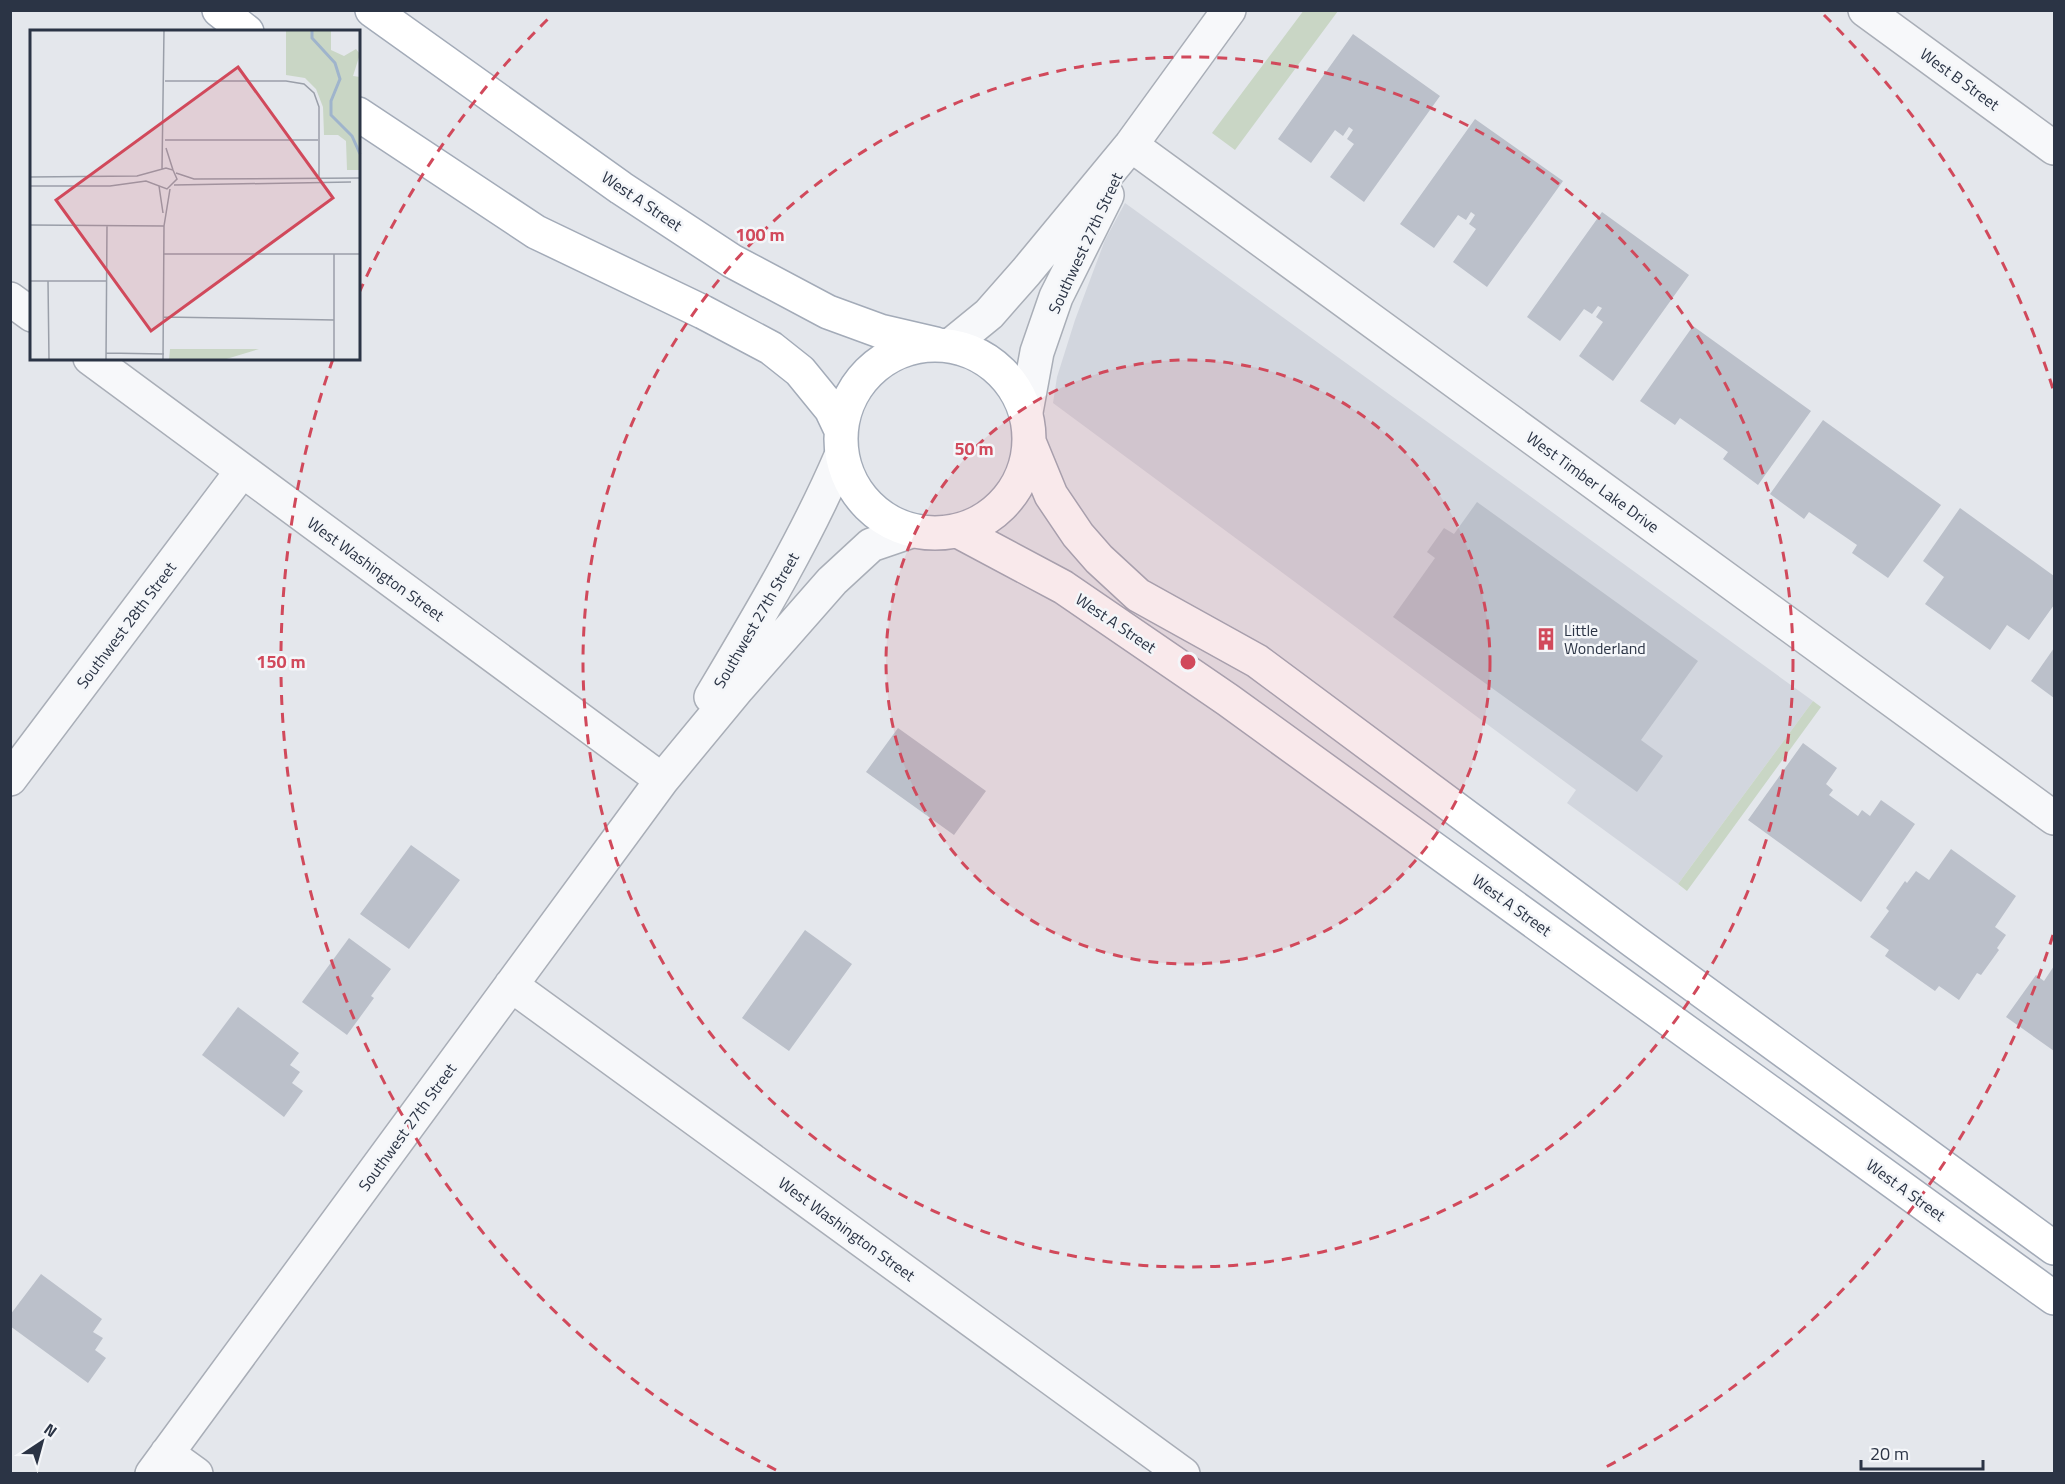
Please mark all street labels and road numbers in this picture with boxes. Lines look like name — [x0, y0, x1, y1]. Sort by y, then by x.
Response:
street label: West B Street — [1915, 42, 2005, 116]
street label: West A Street — [597, 165, 687, 237]
street label: Southwest 27th Street — [1042, 168, 1128, 318]
street label: West Timber Lake Drive — [1522, 426, 1664, 538]
street label: West Washington Street — [303, 511, 450, 627]
street label: Southwest 27th Street — [707, 547, 805, 692]
street label: Southwest 28th Street — [70, 556, 182, 693]
street label: West A Street — [1071, 587, 1161, 659]
street label: West A Street — [1467, 868, 1557, 942]
street label: Southwest 27th Street — [352, 1058, 462, 1196]
street label: West A Street — [1861, 1153, 1951, 1227]
street label: West Washington Street — [774, 1171, 921, 1287]

